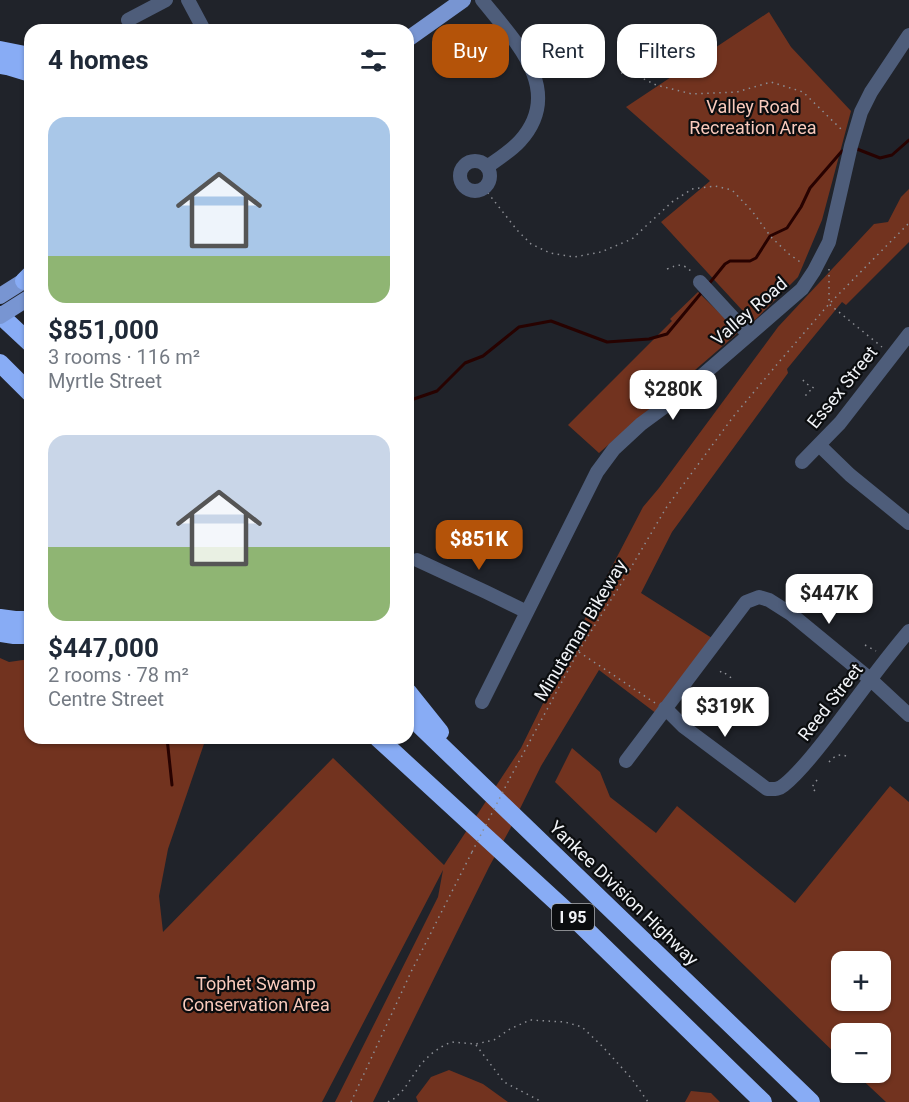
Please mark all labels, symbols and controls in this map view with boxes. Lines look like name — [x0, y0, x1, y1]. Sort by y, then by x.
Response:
chip: Buy — [432, 24, 509, 78]
chip: Rent — [521, 24, 605, 78]
chip: Filters — [617, 24, 717, 78]
icon: filters — [357, 44, 390, 77]
text: 4 homes — [48, 45, 149, 75]
park label: Valley Road Recreation Area — [689, 96, 817, 138]
icon: home — [165, 156, 273, 264]
street label: Valley Road — [707, 272, 791, 350]
text: $851,000 — [48, 315, 159, 345]
street label: Essex Street — [803, 342, 881, 432]
text: 3 rooms · 116 m² — [48, 345, 200, 369]
text: Myrtle Street — [48, 369, 162, 393]
pin: $280K — [631, 370, 715, 421]
text: $280K — [644, 377, 702, 401]
icon: home — [165, 474, 273, 582]
pin: $851K — [437, 520, 521, 571]
text: $851K — [450, 527, 508, 551]
street label: Minuteman Bikeway — [529, 555, 631, 704]
pin: $447K — [787, 574, 871, 625]
text: $447K — [800, 581, 858, 605]
text: $447,000 — [48, 633, 159, 663]
street label: Reed Street — [793, 659, 867, 745]
text: 2 rooms · 78 m² — [48, 663, 189, 687]
text: Centre Street — [48, 687, 164, 711]
pin: $319K — [683, 687, 767, 738]
text: $319K — [696, 694, 754, 718]
street label: Yankee Division Highway — [545, 816, 703, 970]
road number: I 95 — [552, 904, 594, 930]
map controls — [831, 951, 891, 1083]
button: + — [831, 951, 891, 1011]
park label: Tophet Swamp Conservation Area — [182, 973, 330, 1015]
button: − — [831, 1023, 891, 1083]

